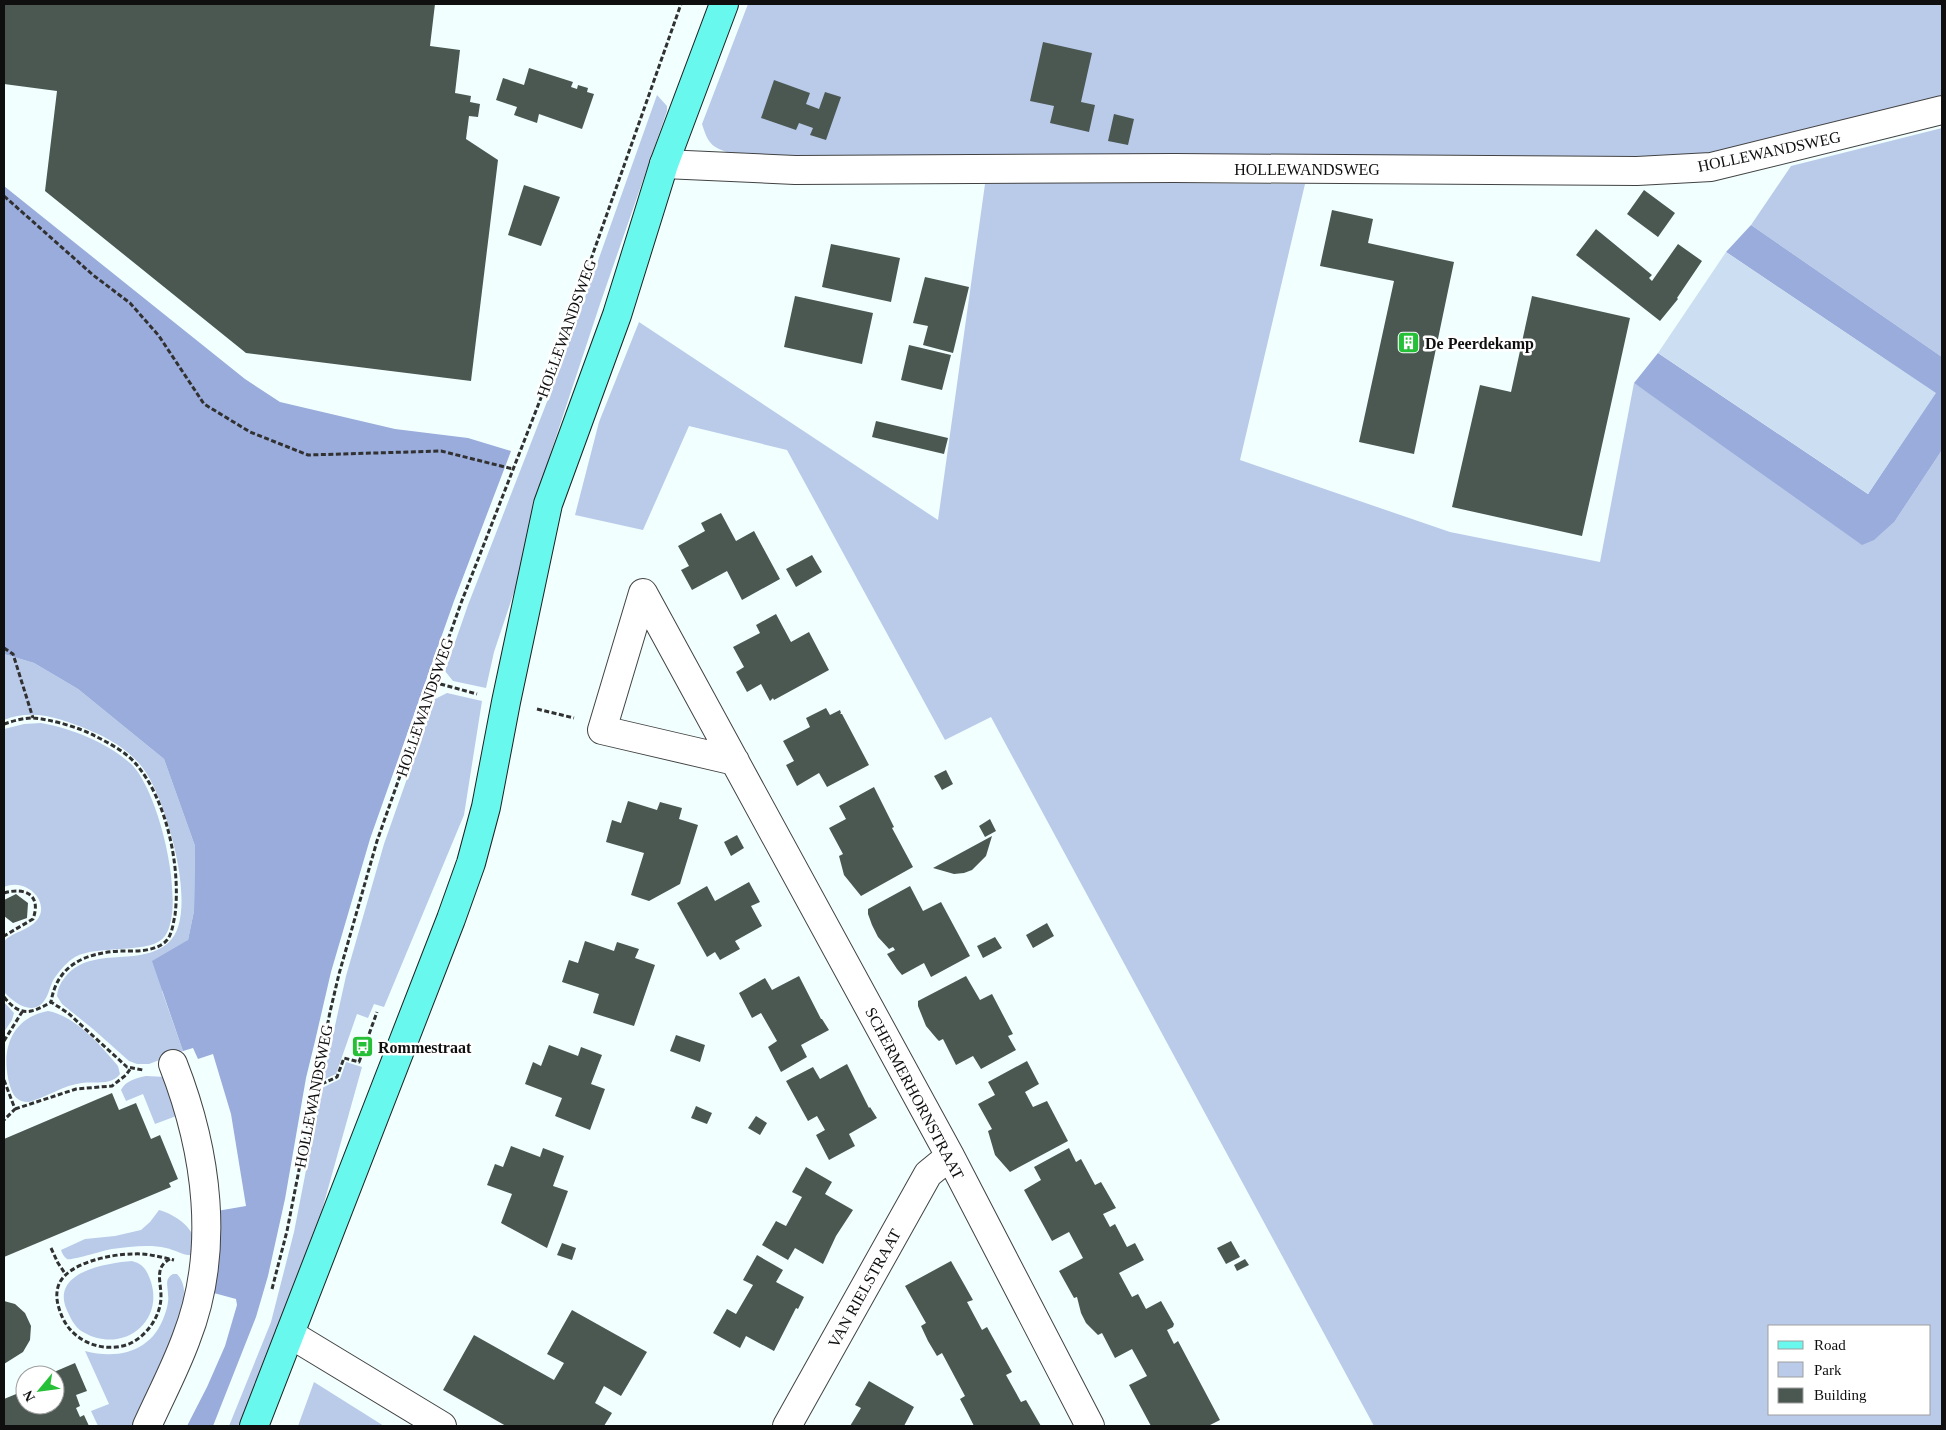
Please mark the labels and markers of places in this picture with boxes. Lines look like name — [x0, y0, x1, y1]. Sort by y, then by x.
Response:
building icon: De Peerdekamp — [1397, 331, 1421, 355]
place label: De Peerdekamp — [1425, 335, 1534, 353]
bus stop icon: Rommestraat — [350, 1035, 374, 1059]
place label: Rommestraat — [378, 1039, 472, 1056]

